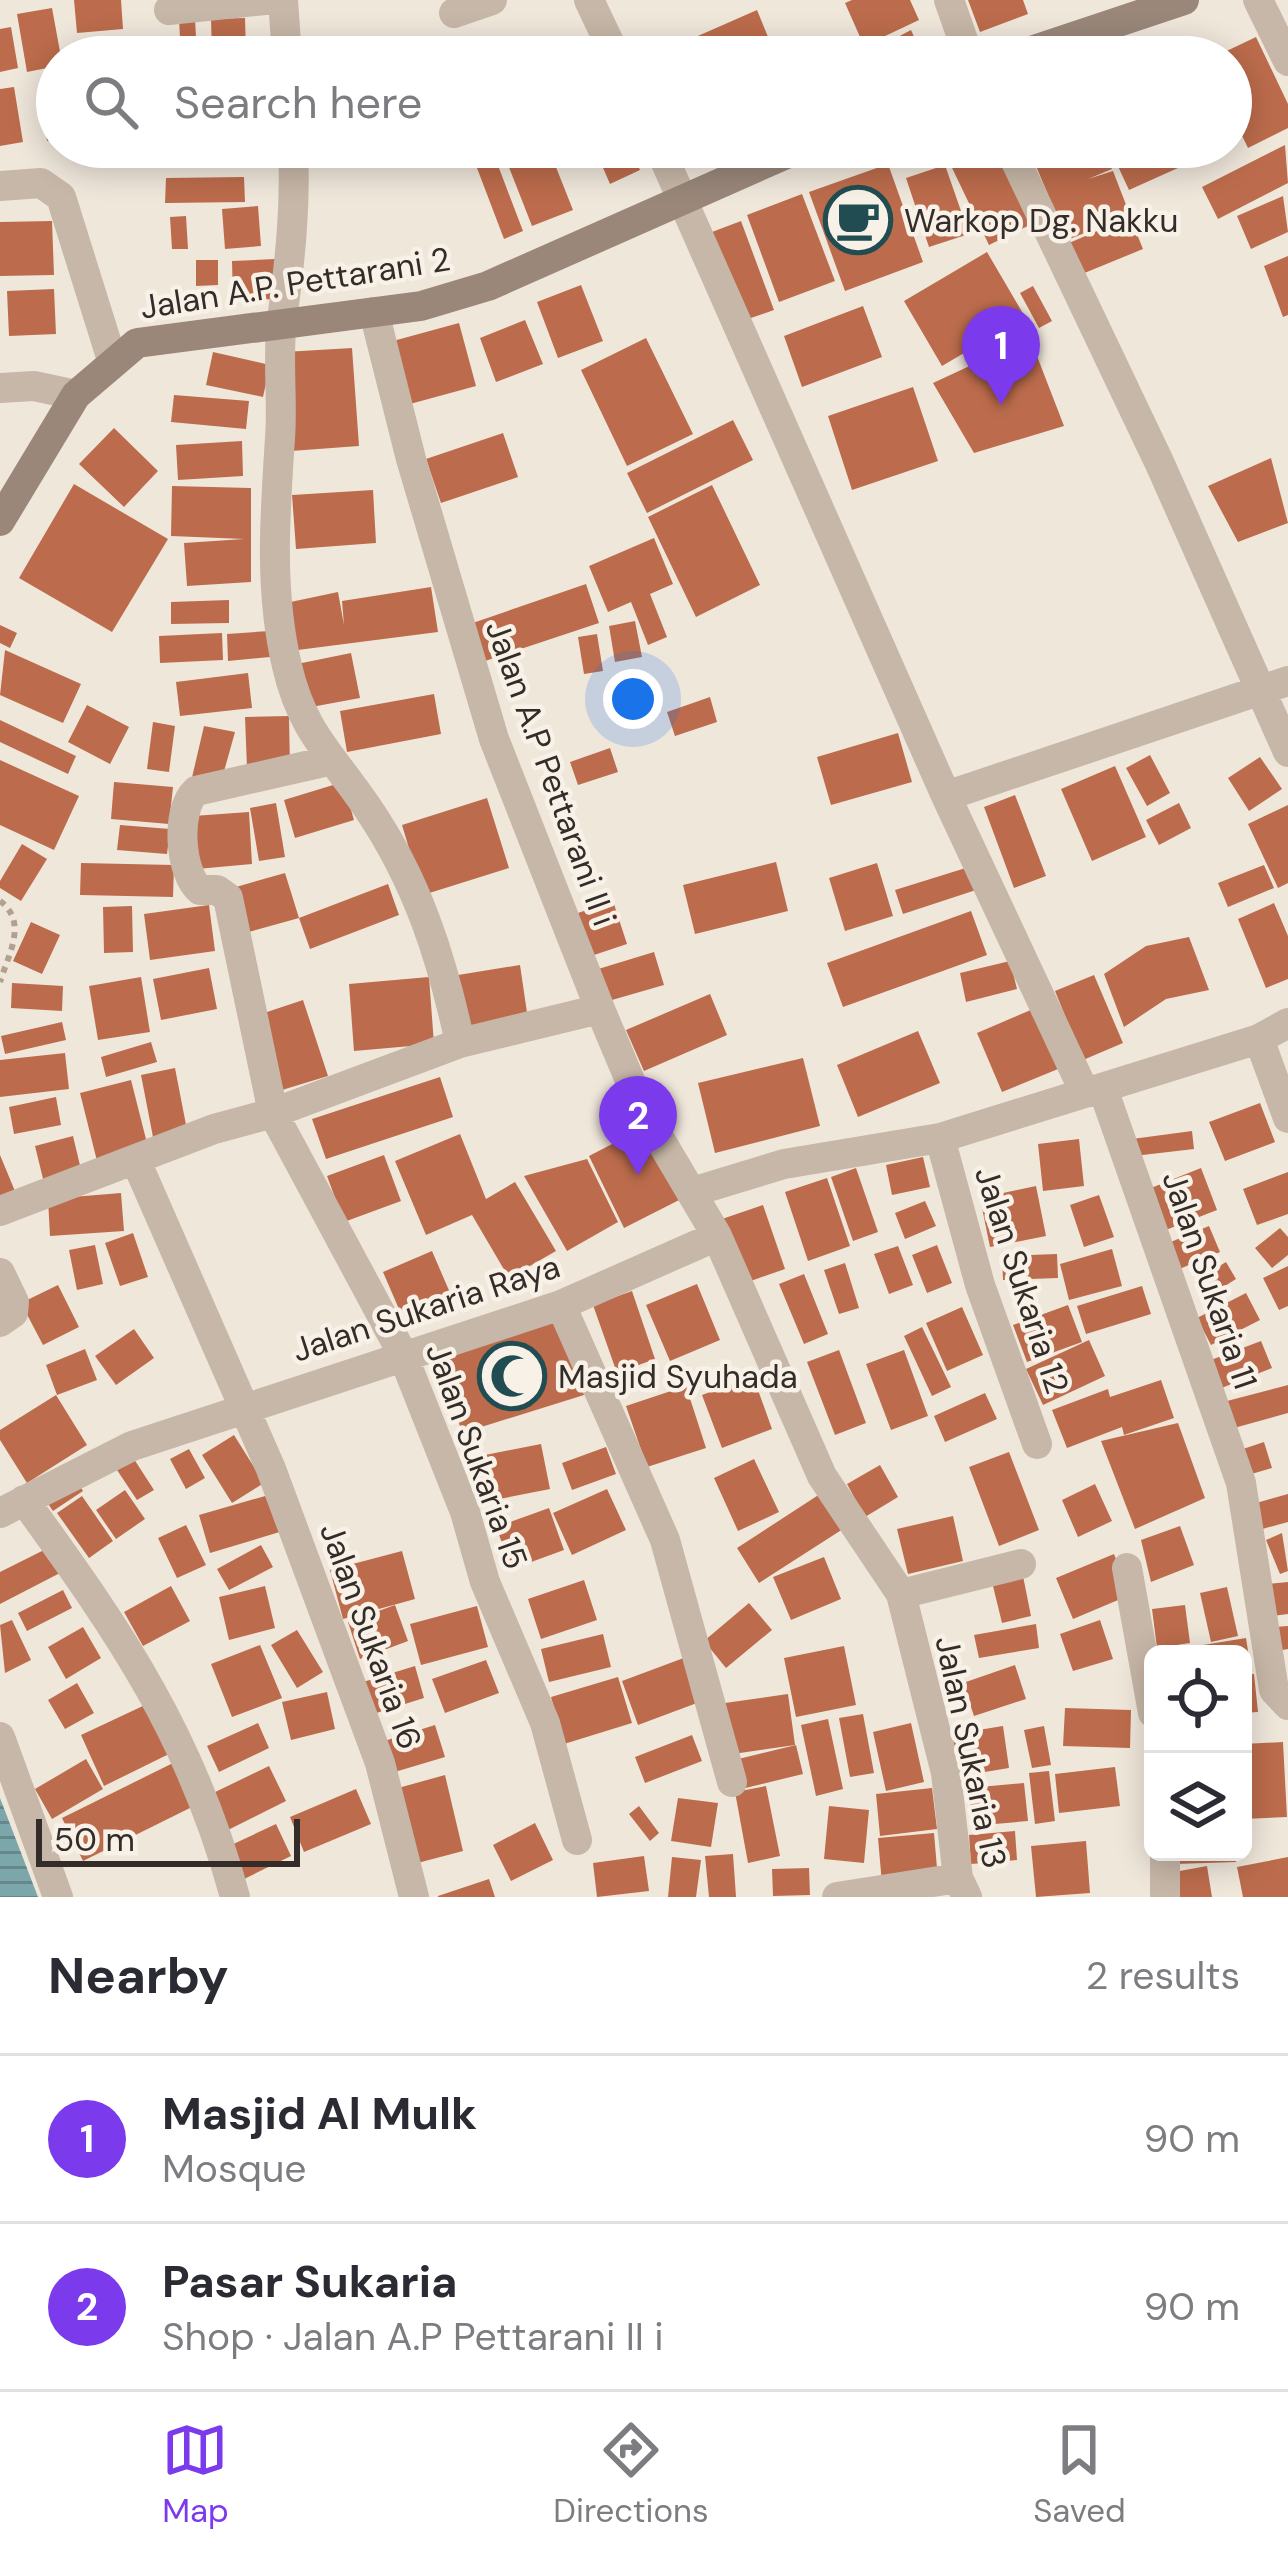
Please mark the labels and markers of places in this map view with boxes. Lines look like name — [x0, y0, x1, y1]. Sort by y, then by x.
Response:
cafe icon: Warkop Dg. Nakku — [823, 185, 893, 255]
place label: Warkop Dg. Nakku — [904, 199, 1178, 242]
pin: 1 — [962, 306, 1040, 405]
pin: 2 — [599, 1076, 677, 1175]
mosque icon: Masjid Syuhada — [477, 1341, 547, 1411]
place label: Masjid Syuhada — [558, 1355, 798, 1398]

